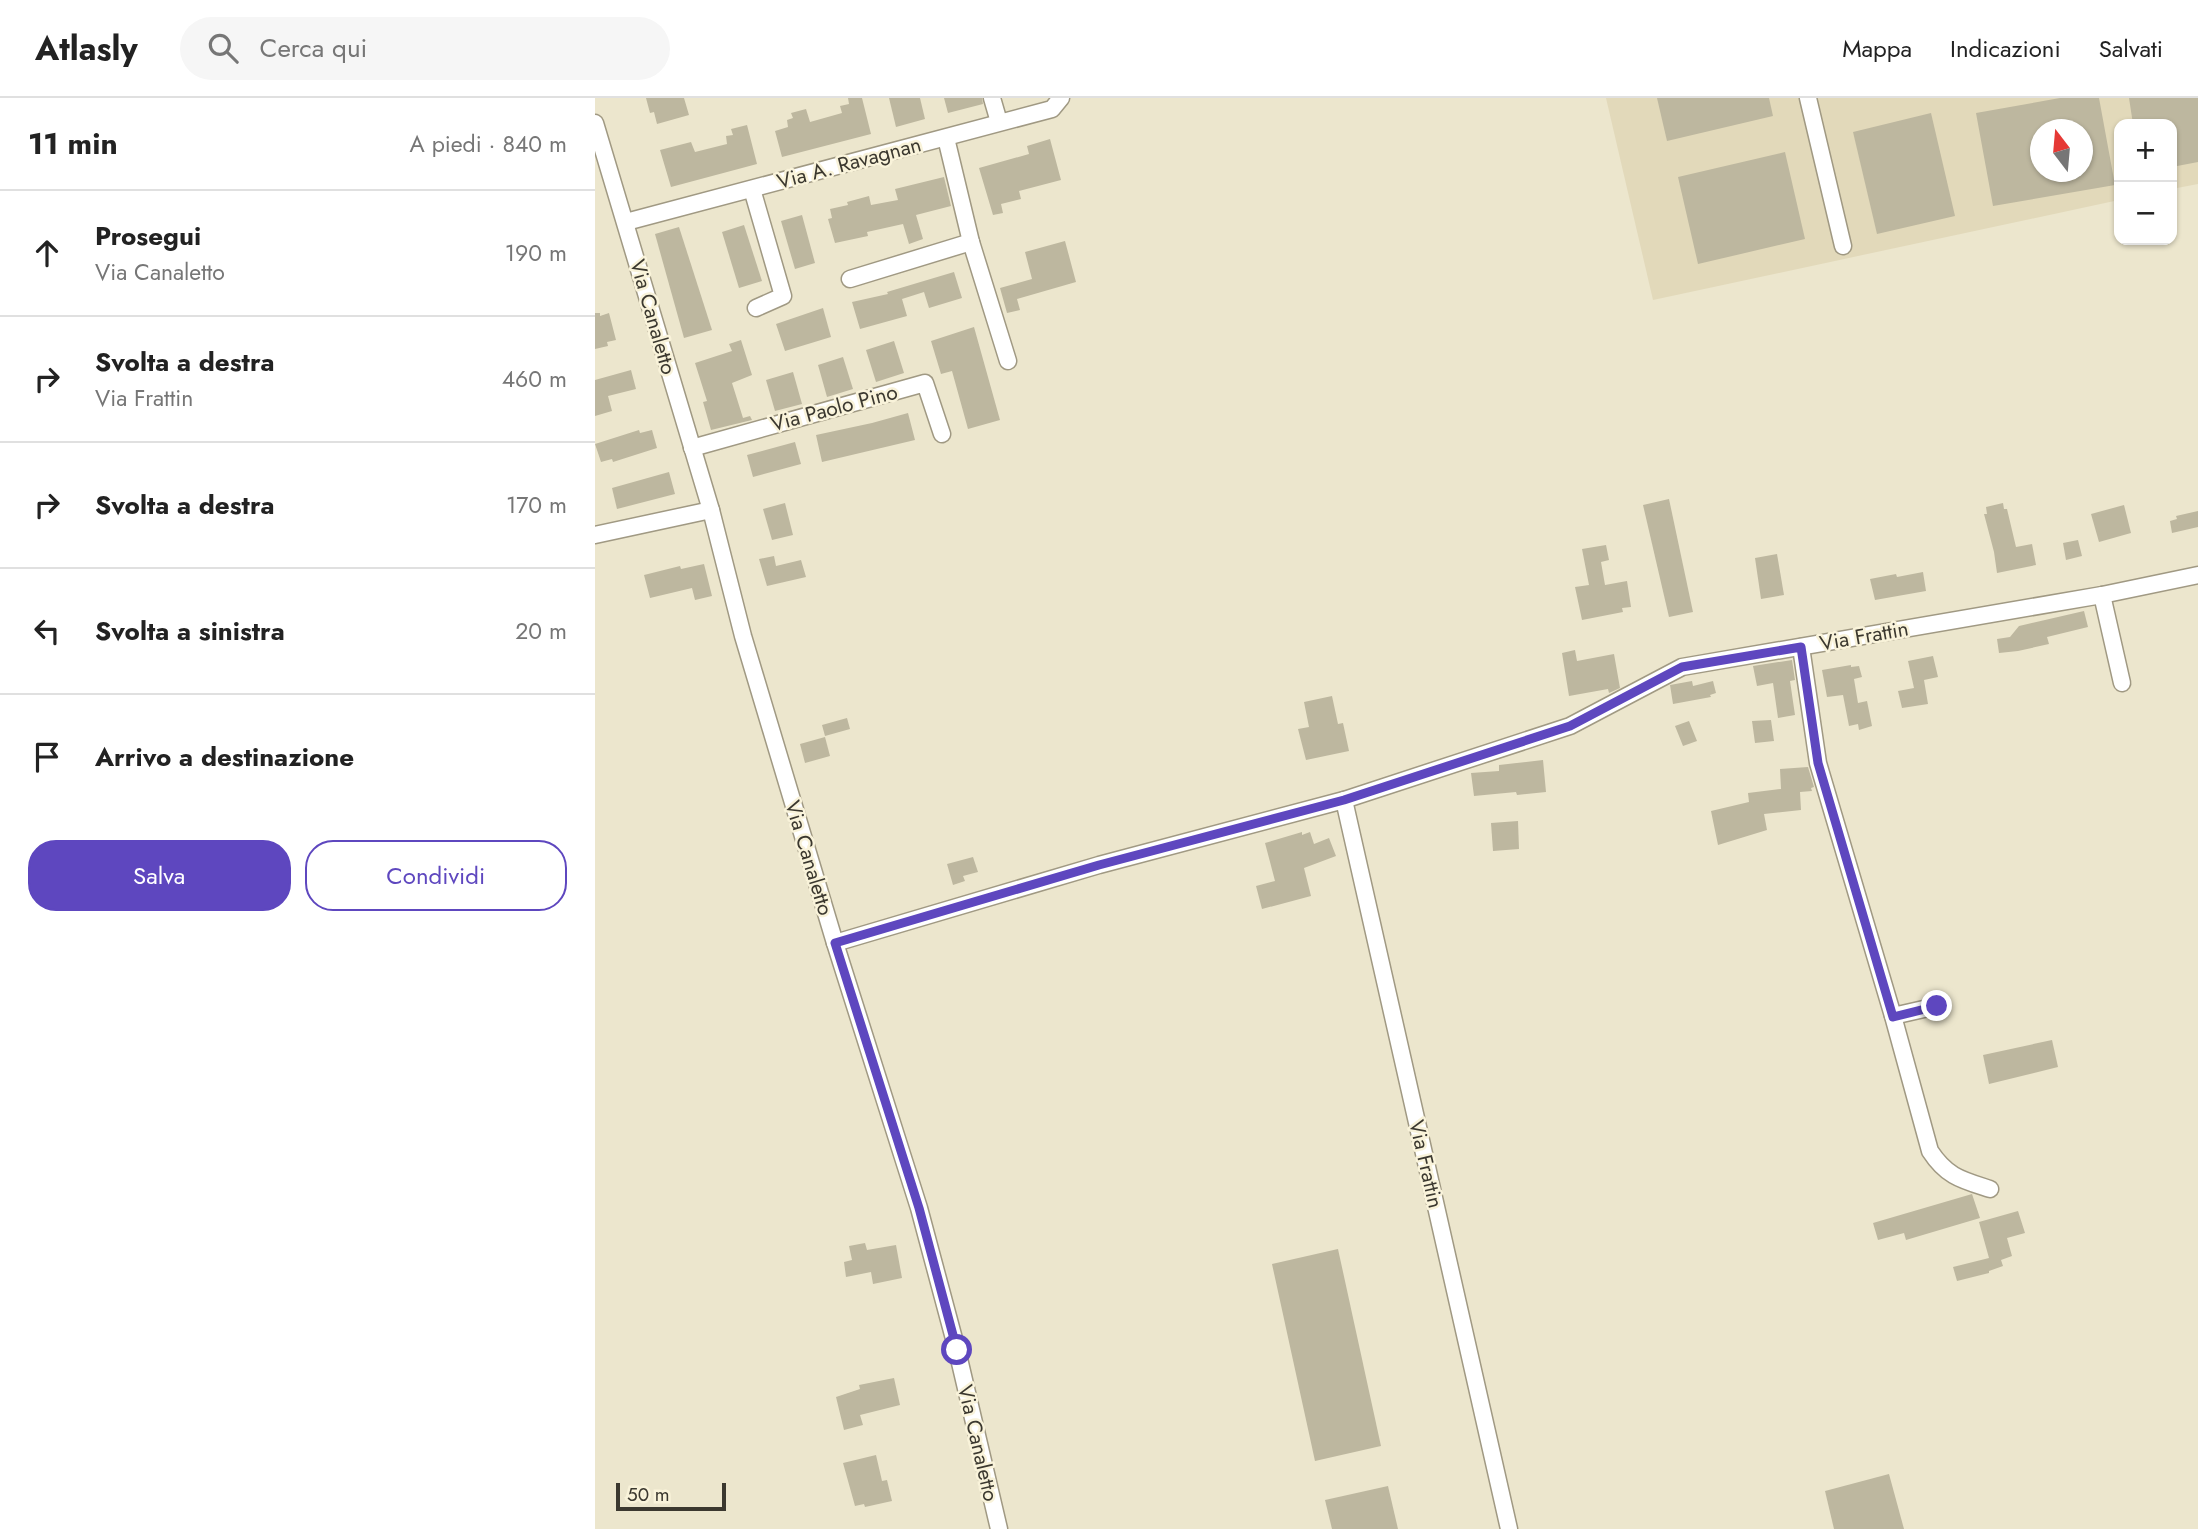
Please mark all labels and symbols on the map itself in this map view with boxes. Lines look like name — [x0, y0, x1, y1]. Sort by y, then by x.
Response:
north arrow — [2030, 119, 2093, 182]
street label: Via A. Ravagnan — [774, 129, 924, 197]
street label: Via Canaletto — [622, 256, 684, 378]
street label: Via Paolo Pino — [767, 377, 901, 439]
street label: Via Frattin — [1817, 613, 1911, 659]
street label: Via Canaletto — [777, 797, 841, 919]
route end — [1921, 990, 1952, 1021]
street label: Via Frattin — [1401, 1117, 1451, 1211]
route start — [941, 1334, 972, 1365]
street label: Via Canaletto — [950, 1382, 1006, 1504]
scale bar — [616, 1480, 726, 1512]

